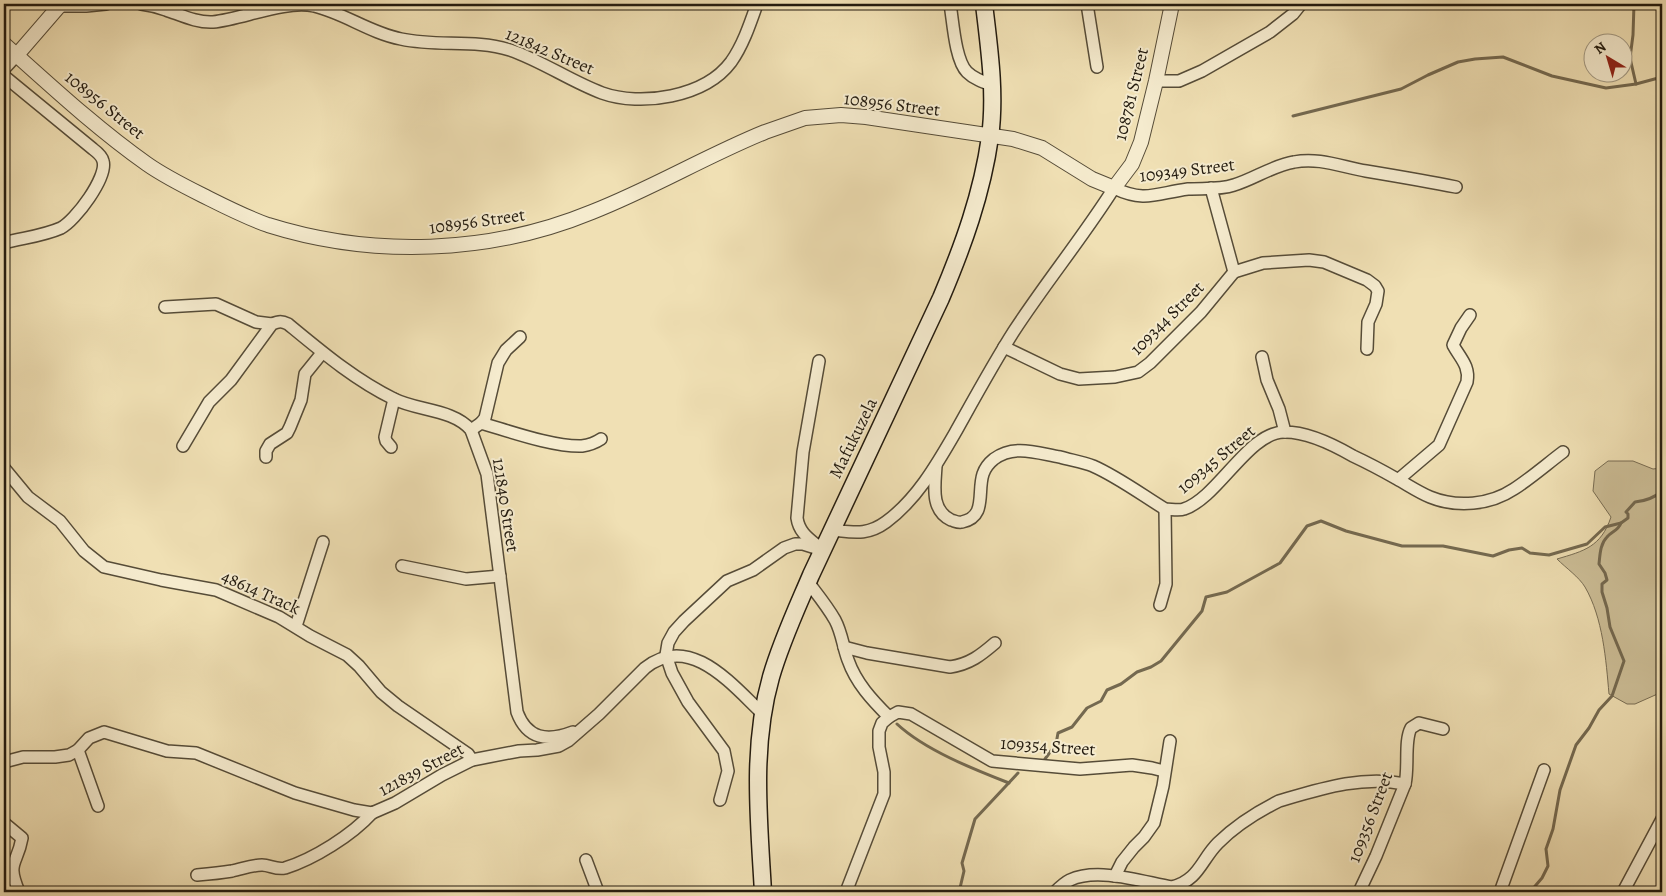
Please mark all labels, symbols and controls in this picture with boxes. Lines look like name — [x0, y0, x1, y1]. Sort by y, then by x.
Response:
street label: 121842 Street — [502, 22, 598, 80]
north arrow — [1584, 32, 1634, 82]
text: N — [1590, 38, 1610, 59]
street label: 108781 Street — [1108, 45, 1154, 143]
street label: 108956 Street — [60, 65, 150, 145]
street label: 108956 Street — [843, 86, 941, 122]
street label: 109349 Street — [1138, 152, 1236, 188]
street label: 108956 Street — [428, 202, 527, 240]
street label: 109344 Street — [1125, 276, 1209, 360]
street label: Mafukuzela — [823, 393, 883, 482]
street label: 109345 Street — [1172, 419, 1260, 499]
street label: 121840 Street — [487, 456, 525, 554]
street label: 48614 Track — [218, 564, 304, 620]
street label: 109354 Street — [1000, 731, 1096, 761]
street label: 121839 Street — [374, 737, 468, 801]
street label: 109356 Street — [1342, 768, 1398, 866]

